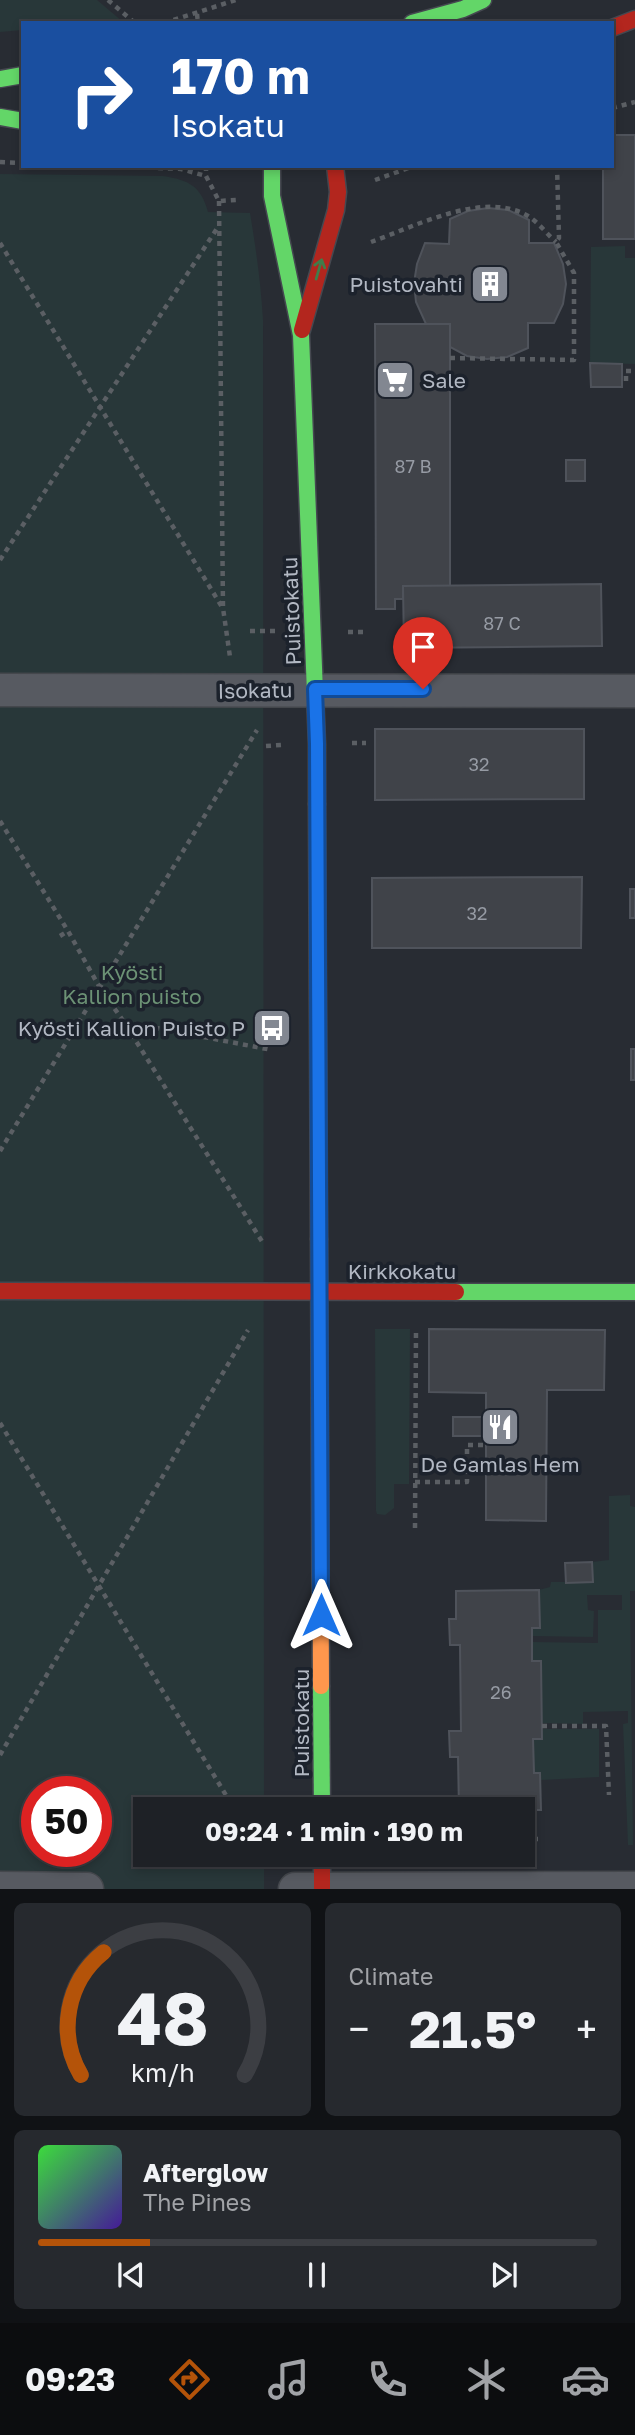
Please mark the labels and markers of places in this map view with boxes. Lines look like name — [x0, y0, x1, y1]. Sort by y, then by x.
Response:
building icon: Puistovahti — [469, 263, 511, 305]
place label: Puistovahti — [349, 271, 463, 297]
supermarket icon: Sale — [374, 359, 416, 401]
place label: Sale — [422, 367, 466, 393]
pin — [393, 617, 453, 689]
bus stop icon: Kyösti Kallion Puisto P — [251, 1007, 293, 1049]
place label: Kyösti Kallion Puisto P — [18, 1015, 245, 1041]
restaurant icon: De Gamlas Hem — [479, 1406, 521, 1448]
place label: De Gamlas Hem — [420, 1451, 580, 1477]

